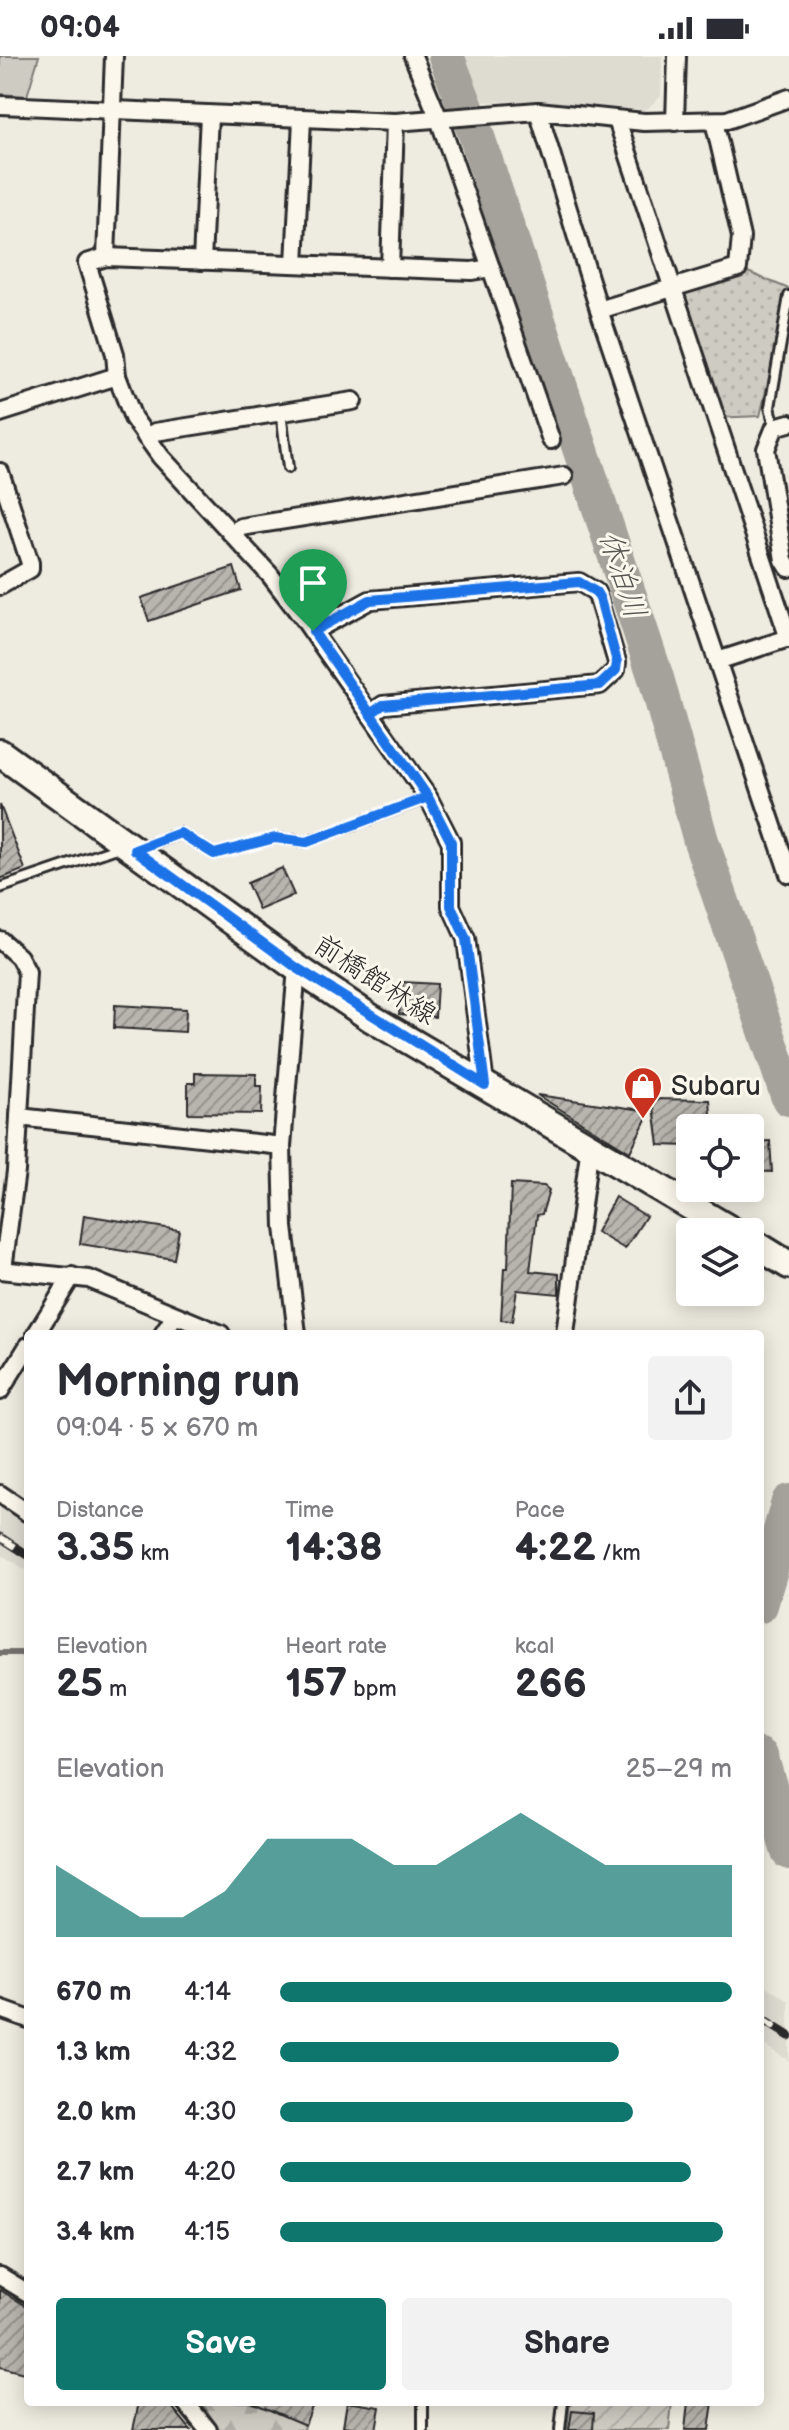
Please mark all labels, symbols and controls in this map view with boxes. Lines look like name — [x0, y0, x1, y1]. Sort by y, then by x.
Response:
text: 09:04 — [40, 10, 120, 46]
water label: 休泊川 — [591, 527, 653, 623]
pin — [279, 549, 347, 631]
icon: arrive — [291, 561, 335, 605]
street label: 前橋館林線 — [307, 928, 443, 1032]
shop icon: Subaru — [622, 1065, 664, 1120]
place label: Subaru — [671, 1070, 761, 1103]
map controls — [676, 1114, 764, 1306]
button: locate — [676, 1114, 764, 1202]
button: layers — [676, 1218, 764, 1306]
text: Morning run — [56, 1356, 300, 1409]
button: share — [648, 1356, 732, 1440]
text: 09:04 · 5 × 670 m — [56, 1413, 258, 1444]
text: Distance — [56, 1497, 144, 1524]
text: Time — [285, 1497, 334, 1524]
text: Pace — [515, 1497, 565, 1524]
text: 3.35 — [56, 1524, 135, 1572]
text: 14:38 — [285, 1524, 383, 1572]
text: 4:22 — [515, 1524, 596, 1572]
text: km — [135, 1540, 170, 1567]
text: /km — [596, 1540, 641, 1567]
text: Elevation — [56, 1633, 148, 1660]
text: Heart rate — [285, 1633, 387, 1660]
text: kcal — [515, 1633, 554, 1660]
text: 25 — [56, 1660, 103, 1708]
text: 157 — [285, 1660, 347, 1708]
text: 266 — [515, 1660, 587, 1708]
text: m — [103, 1676, 127, 1703]
text: bpm — [347, 1676, 397, 1703]
text: Elevation — [56, 1754, 164, 1785]
text: 25–29 m — [626, 1754, 732, 1785]
text: 670 m — [56, 1977, 132, 2008]
text: 4:14 — [184, 1977, 231, 2008]
text: 1.3 km — [56, 2037, 131, 2068]
text: 4:32 — [184, 2037, 236, 2068]
text: 2.0 km — [56, 2097, 136, 2128]
text: 4:30 — [184, 2097, 236, 2128]
text: 2.7 km — [56, 2157, 134, 2188]
text: 4:20 — [184, 2157, 236, 2188]
text: 3.4 km — [56, 2217, 135, 2248]
text: 4:15 — [184, 2217, 230, 2248]
button: Save — [56, 2298, 386, 2390]
button: Share — [402, 2298, 732, 2390]

